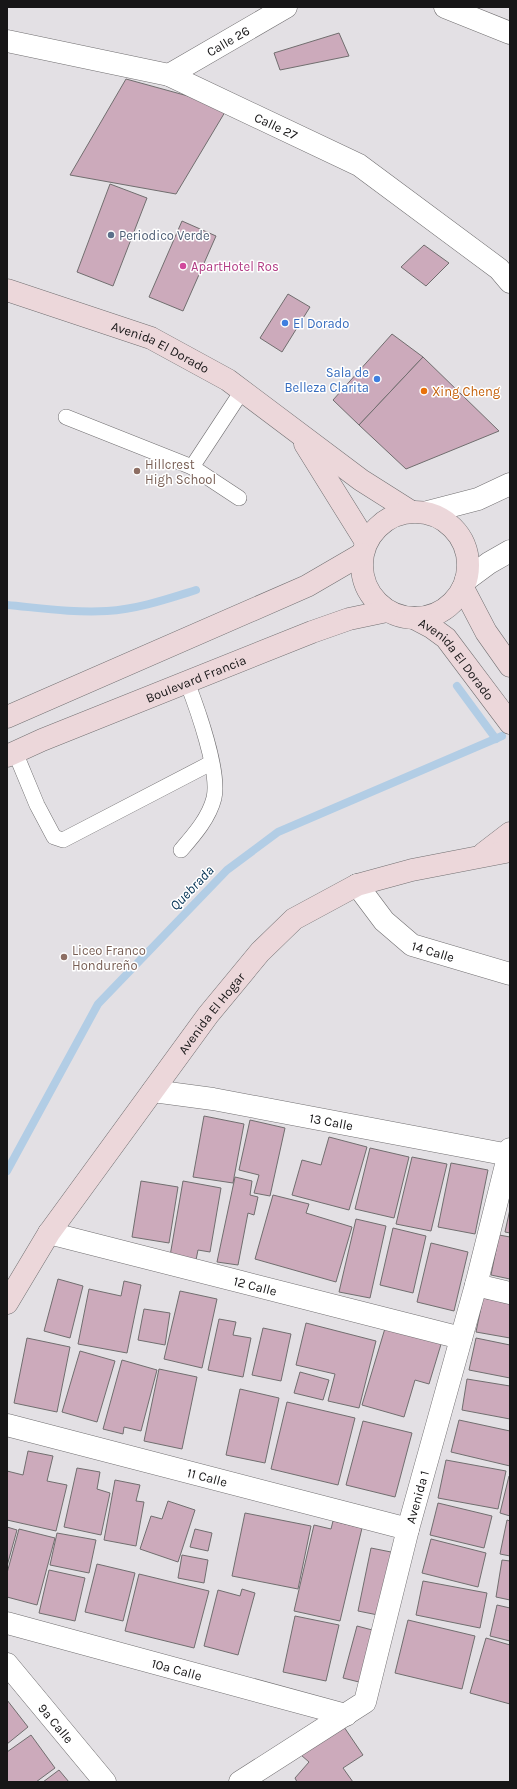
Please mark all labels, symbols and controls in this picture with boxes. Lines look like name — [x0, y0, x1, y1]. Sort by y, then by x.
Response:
street label: Calle 26 — [204, 22, 252, 59]
street label: Calle 27 — [252, 109, 300, 142]
place label: Periodico Verde — [119, 228, 210, 243]
marker: Periodico Verde — [106, 230, 116, 240]
place label: ApartHotel Ros — [191, 259, 279, 274]
marker: ApartHotel Ros — [178, 261, 188, 271]
place label: El Dorado — [293, 316, 349, 331]
street label: Avenida El Dorado — [110, 318, 212, 376]
marker: El Dorado — [280, 318, 290, 328]
place label: Sala de Belleza Clarita — [284, 365, 369, 395]
marker: Sala de Belleza Clarita — [372, 374, 382, 384]
place label: Xing Cheng — [432, 384, 501, 399]
marker: Xing Cheng — [419, 386, 429, 396]
place label: Hillcrest High School — [145, 457, 216, 487]
marker: Hillcrest High School — [132, 466, 142, 476]
street label: Avenida El Dorado — [416, 615, 497, 703]
street label: Boulevard Francia — [143, 652, 248, 705]
water label: Quebrada — [166, 862, 218, 914]
street label: 14 Calle — [410, 938, 457, 965]
place label: Liceo Franco Hondureño — [72, 943, 146, 973]
marker: Liceo Franco Hondureño — [59, 952, 69, 962]
street label: Avenida El Hogar — [175, 969, 248, 1057]
street label: 13 Calle — [308, 1110, 355, 1133]
street label: 12 Calle — [232, 1273, 279, 1298]
street label: 11 Calle — [186, 1465, 229, 1489]
street label: Avenida 1 — [402, 1469, 431, 1525]
street label: 10a Calle — [150, 1655, 204, 1683]
street label: 9a Calle — [35, 1700, 77, 1746]

